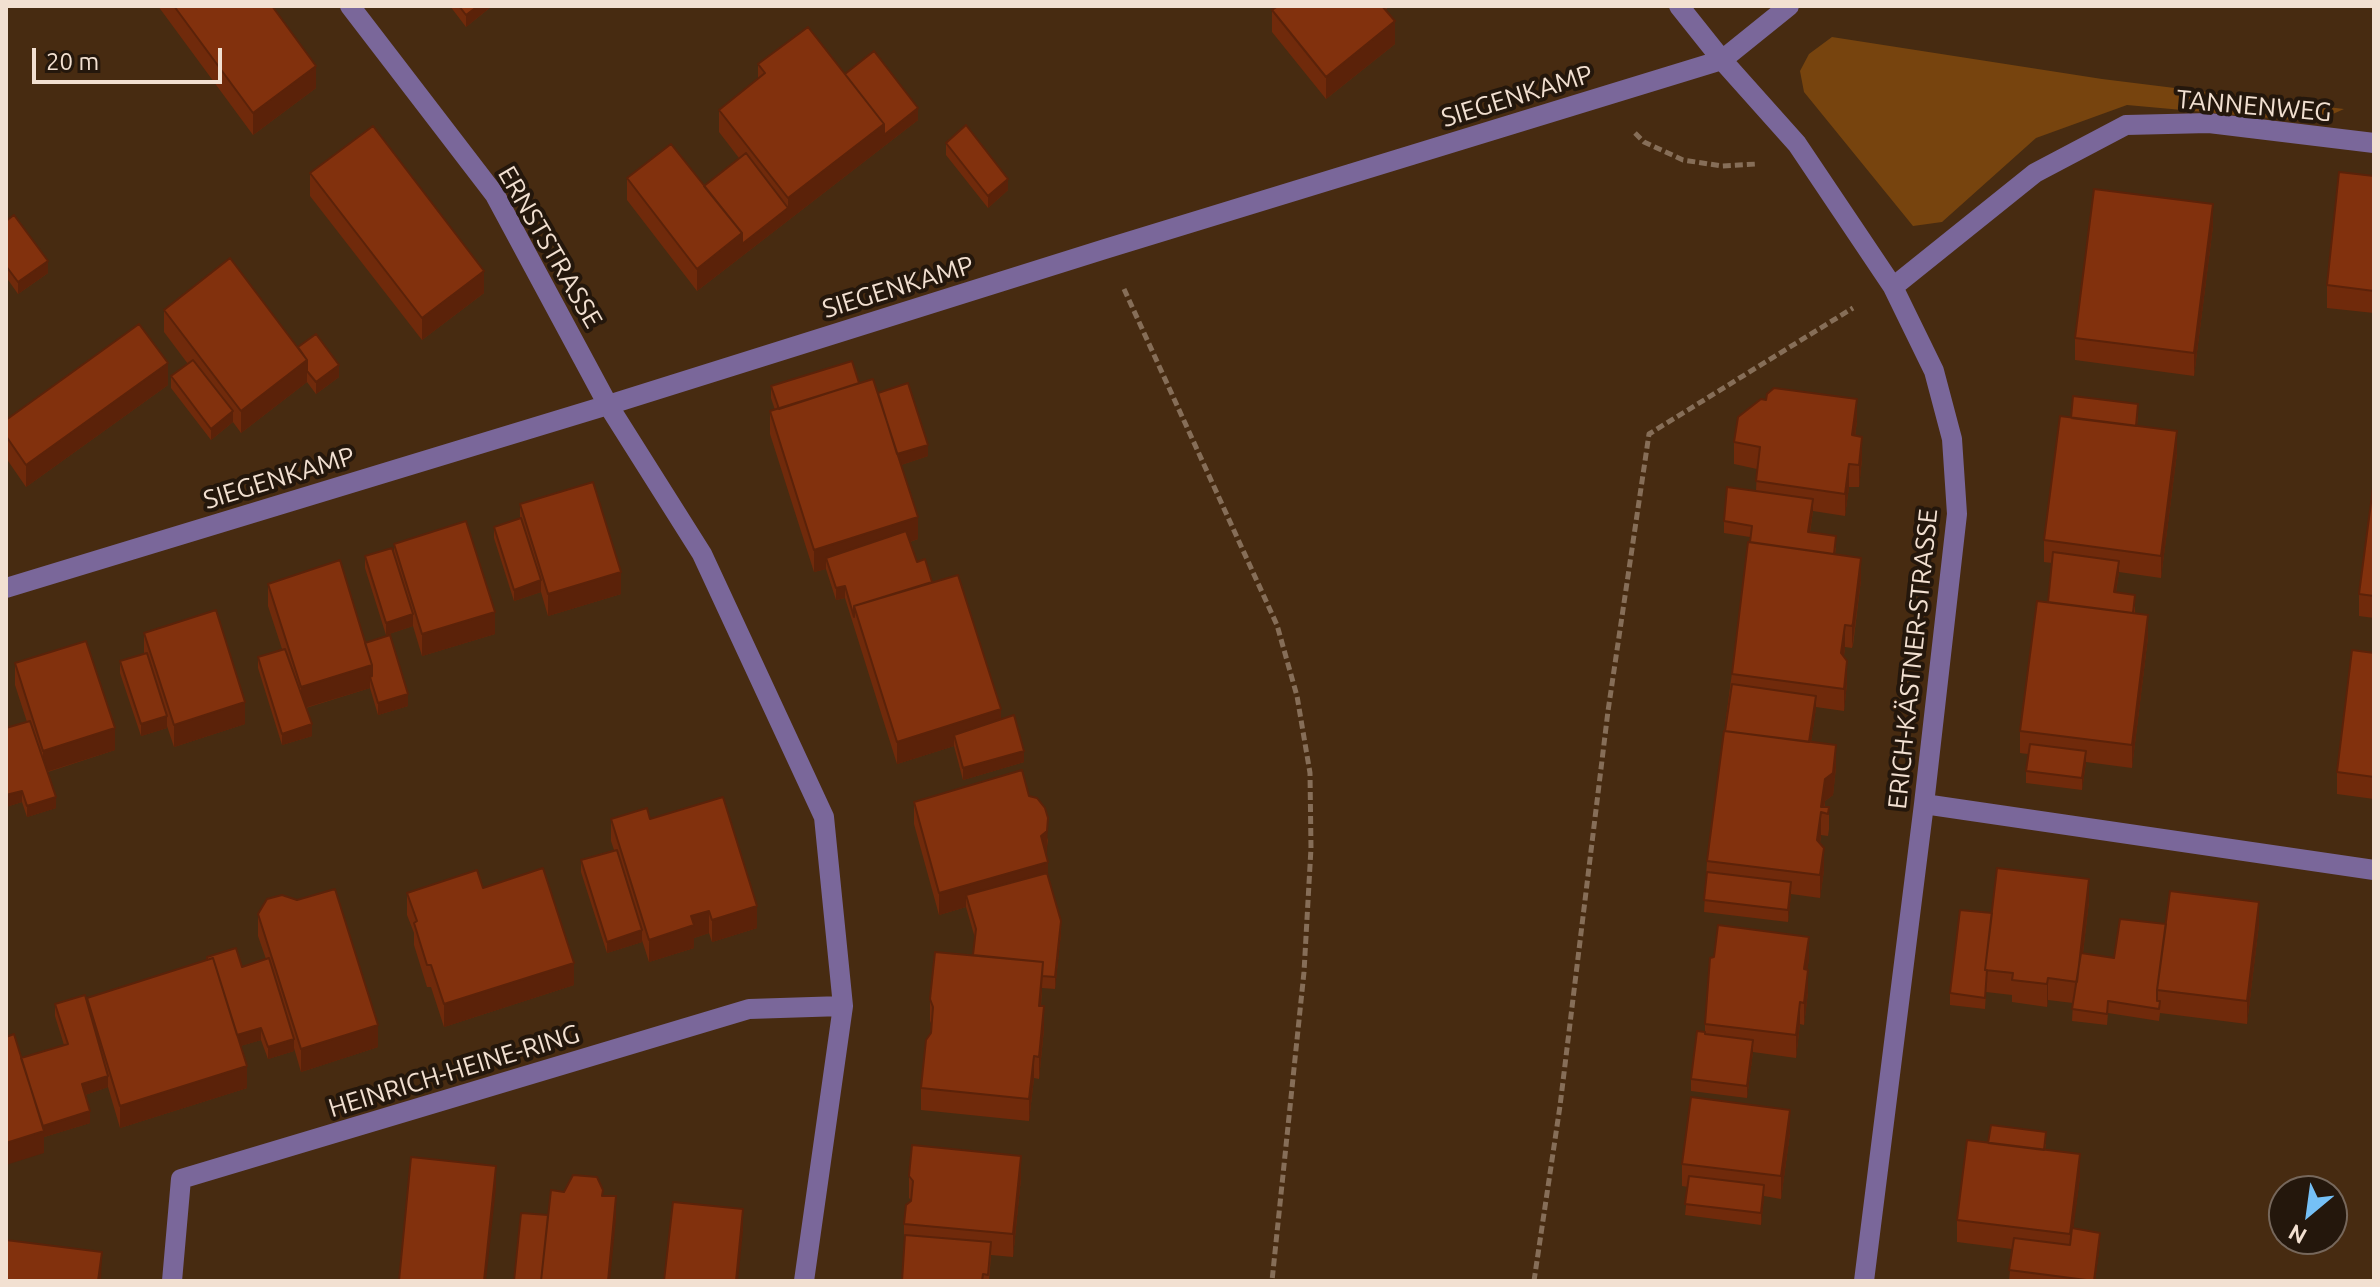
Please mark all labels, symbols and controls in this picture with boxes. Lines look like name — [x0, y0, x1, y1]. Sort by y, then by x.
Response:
scale bar — [36, 32, 226, 82]
text: 20 m — [46, 48, 99, 75]
street label: SIEGENKAMP — [1438, 58, 1596, 134]
street label: TANNENWEG — [2175, 84, 2333, 128]
street label: ERNSTSTRASSE — [491, 161, 609, 333]
street label: SIEGENKAMP — [819, 249, 977, 325]
street label: SIEGENKAMP — [200, 440, 358, 516]
street label: ERICH-KÄSTNER-STRASSE — [1882, 507, 1944, 811]
street label: HEINRICH-HEINE-RING — [325, 1018, 583, 1124]
north arrow — [2268, 1175, 2348, 1255]
text: N — [2284, 1220, 2310, 1250]

